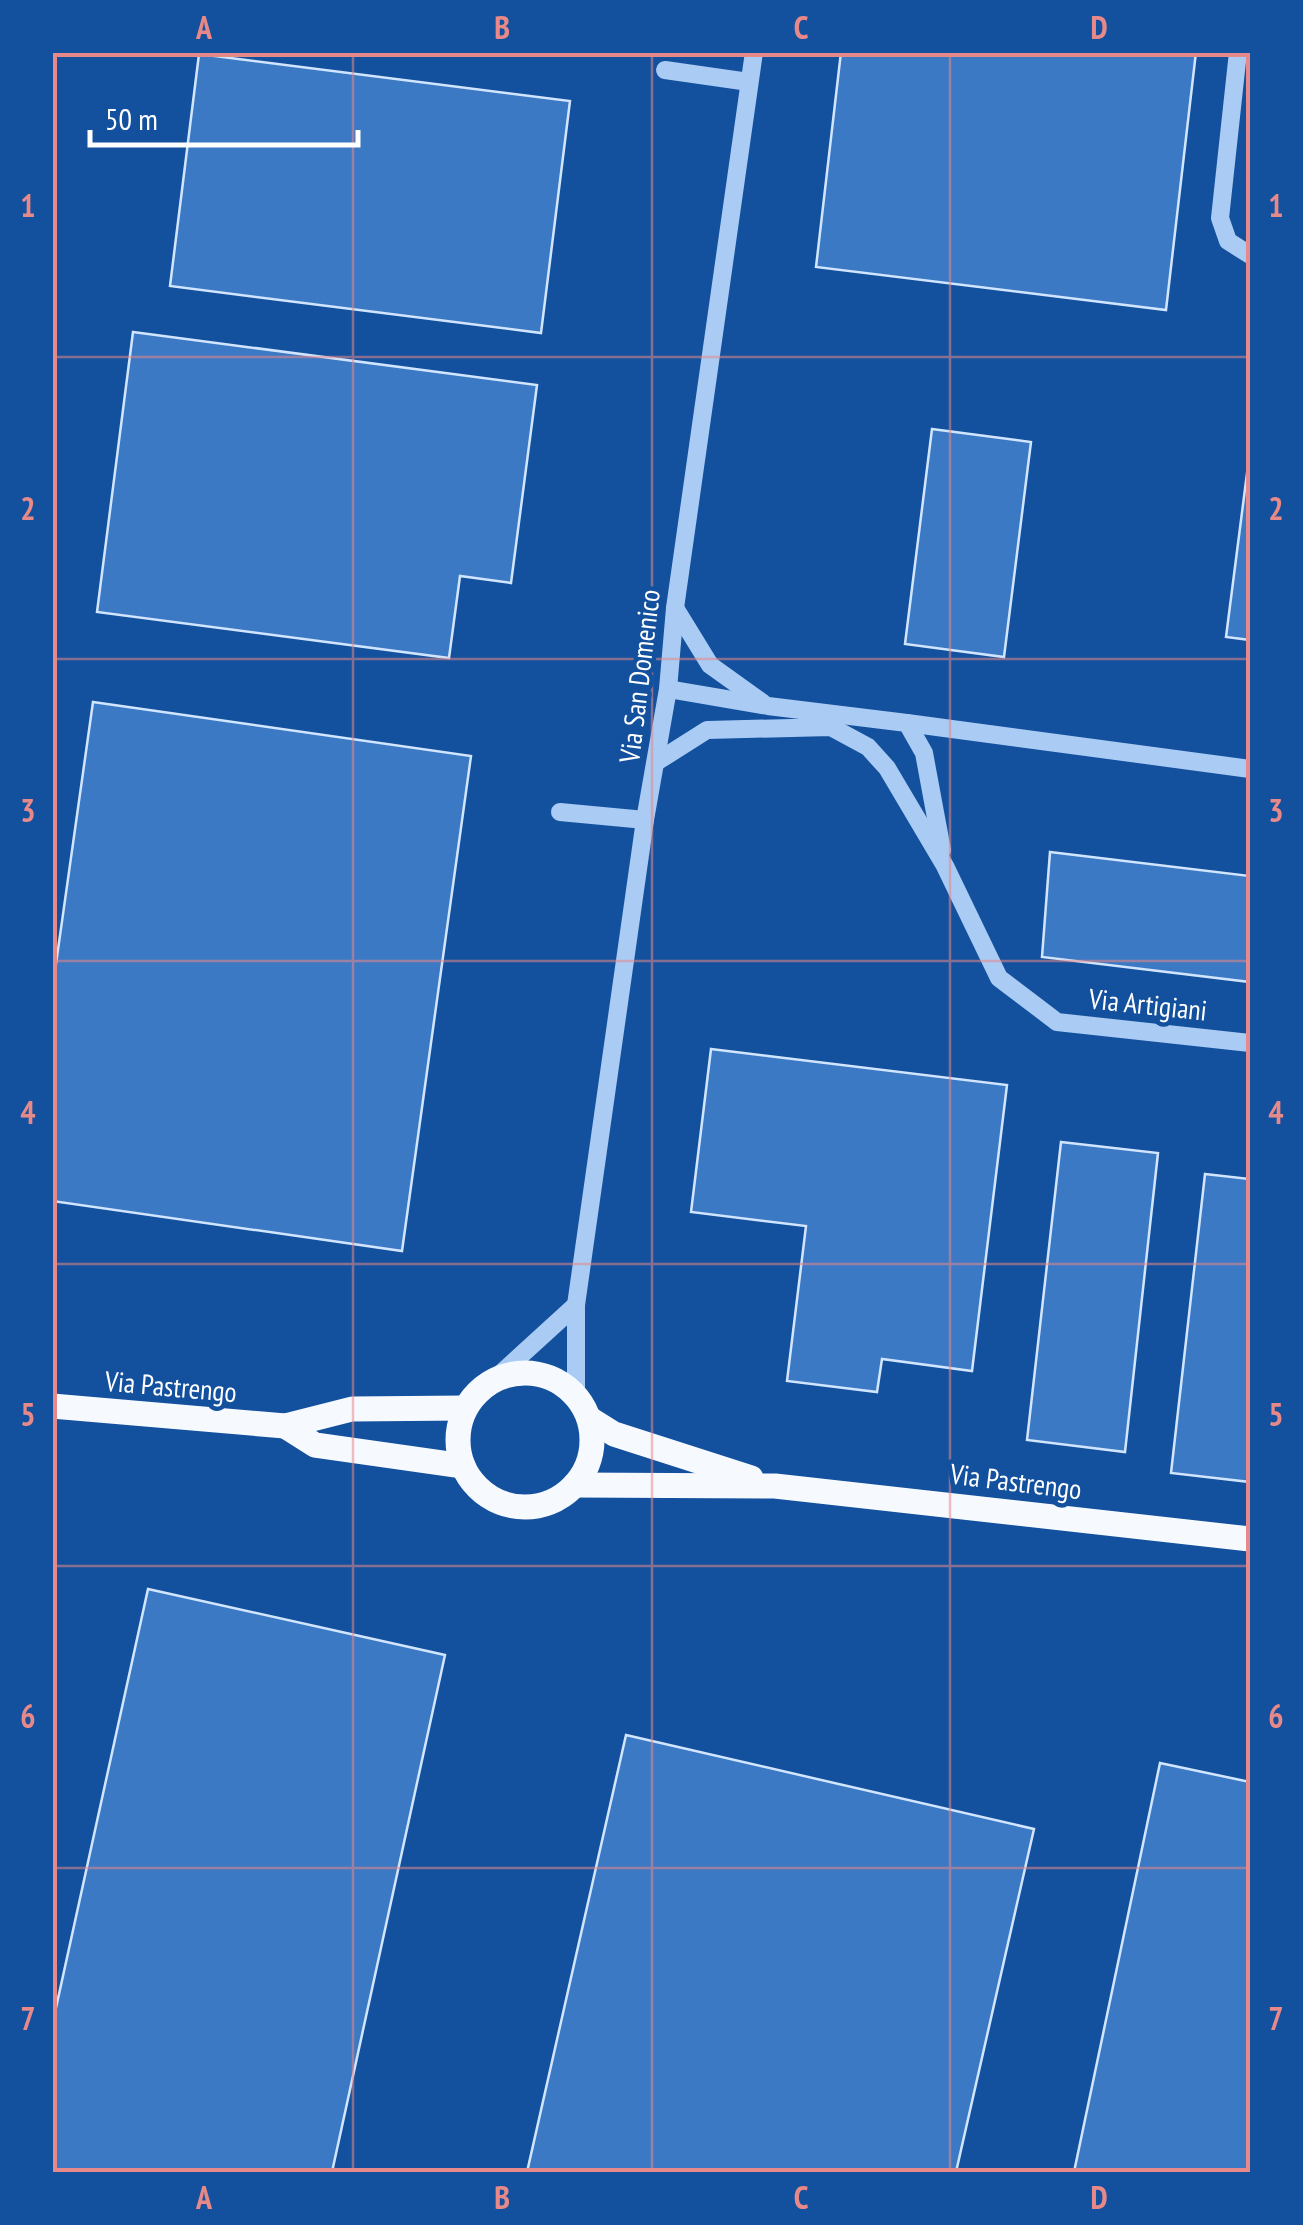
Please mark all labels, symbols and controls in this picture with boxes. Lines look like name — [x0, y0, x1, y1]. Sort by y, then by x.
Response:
text: A — [195, 6, 213, 48]
text: B — [494, 6, 510, 48]
text: C — [794, 6, 809, 48]
text: D — [1090, 6, 1108, 48]
scale bar — [90, 85, 358, 147]
text: 50 m — [105, 99, 158, 138]
text: 1 — [20, 184, 36, 226]
text: 1 — [1268, 184, 1284, 226]
text: 2 — [20, 487, 36, 529]
text: 2 — [1268, 487, 1284, 529]
street label: Via San Domenico — [610, 587, 668, 766]
text: 3 — [20, 789, 36, 831]
text: 3 — [1268, 789, 1284, 831]
street label: Via Artigiani — [1086, 979, 1209, 1029]
text: 4 — [20, 1091, 36, 1133]
text: 4 — [1268, 1091, 1284, 1133]
street label: Via Pastrengo — [103, 1362, 238, 1410]
text: 5 — [20, 1393, 36, 1435]
text: 5 — [1268, 1393, 1284, 1435]
street label: Via Pastrengo — [947, 1454, 1084, 1507]
text: 6 — [20, 1695, 36, 1737]
text: 6 — [1268, 1695, 1284, 1737]
text: 7 — [20, 1997, 36, 2039]
text: 7 — [1268, 1997, 1284, 2039]
text: A — [195, 2176, 213, 2218]
text: B — [494, 2176, 510, 2218]
text: C — [794, 2176, 809, 2218]
text: D — [1090, 2176, 1108, 2218]

